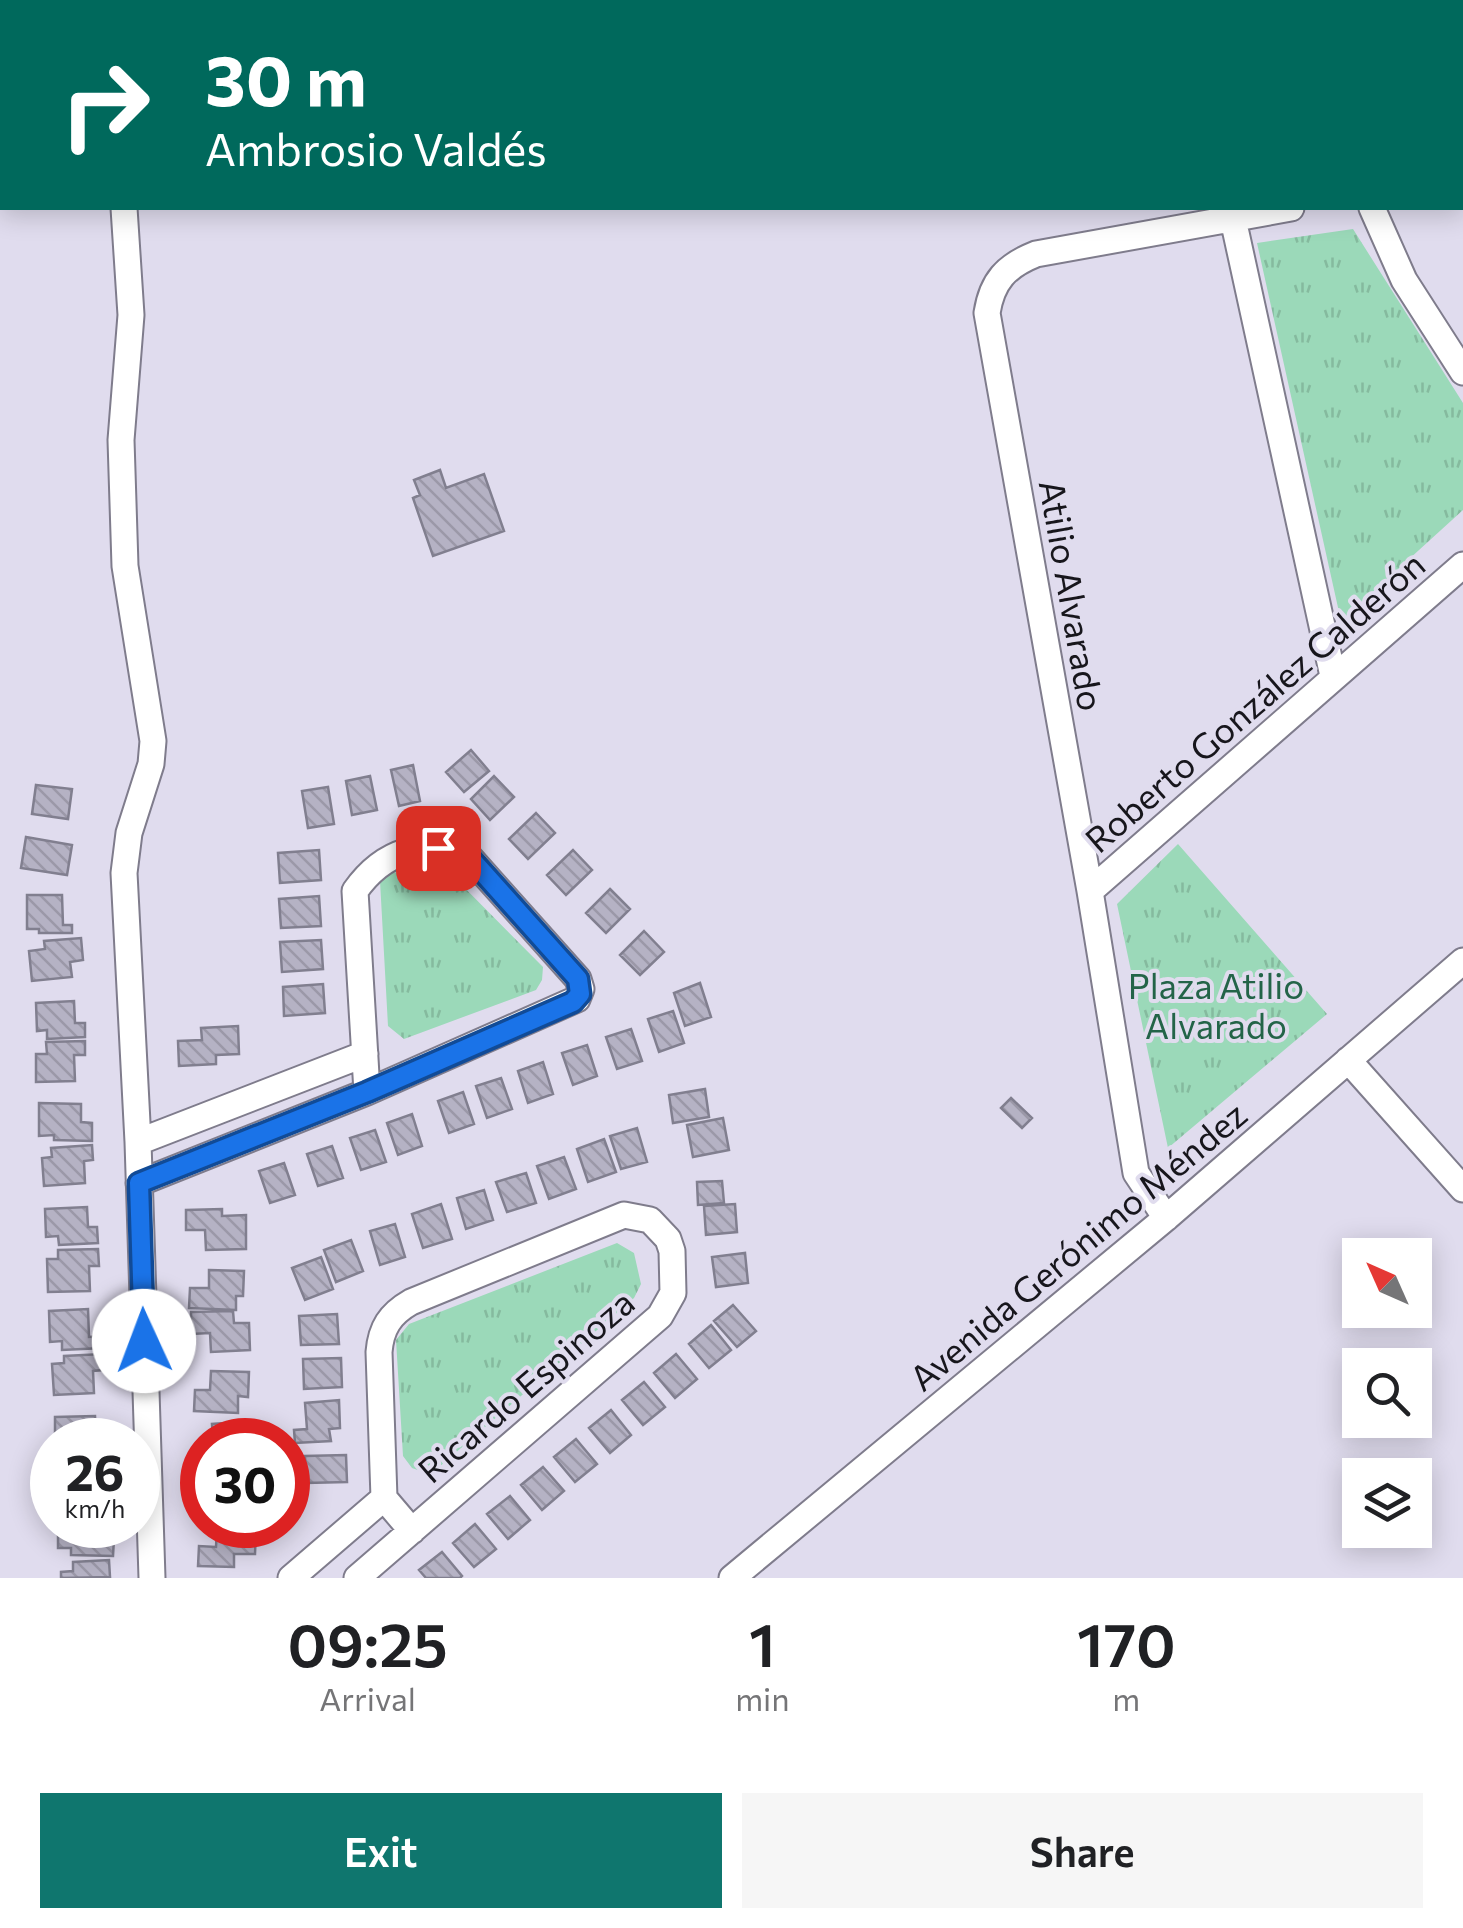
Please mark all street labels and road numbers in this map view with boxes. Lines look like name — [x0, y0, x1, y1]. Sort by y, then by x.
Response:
street label: Atilio Alvarado — [1032, 476, 1114, 714]
street label: Roberto González Calderón — [1075, 542, 1433, 860]
street label: Avenida Gerónimo Méndez — [900, 1091, 1254, 1399]
street label: Ricardo Espinoza — [408, 1279, 642, 1491]

